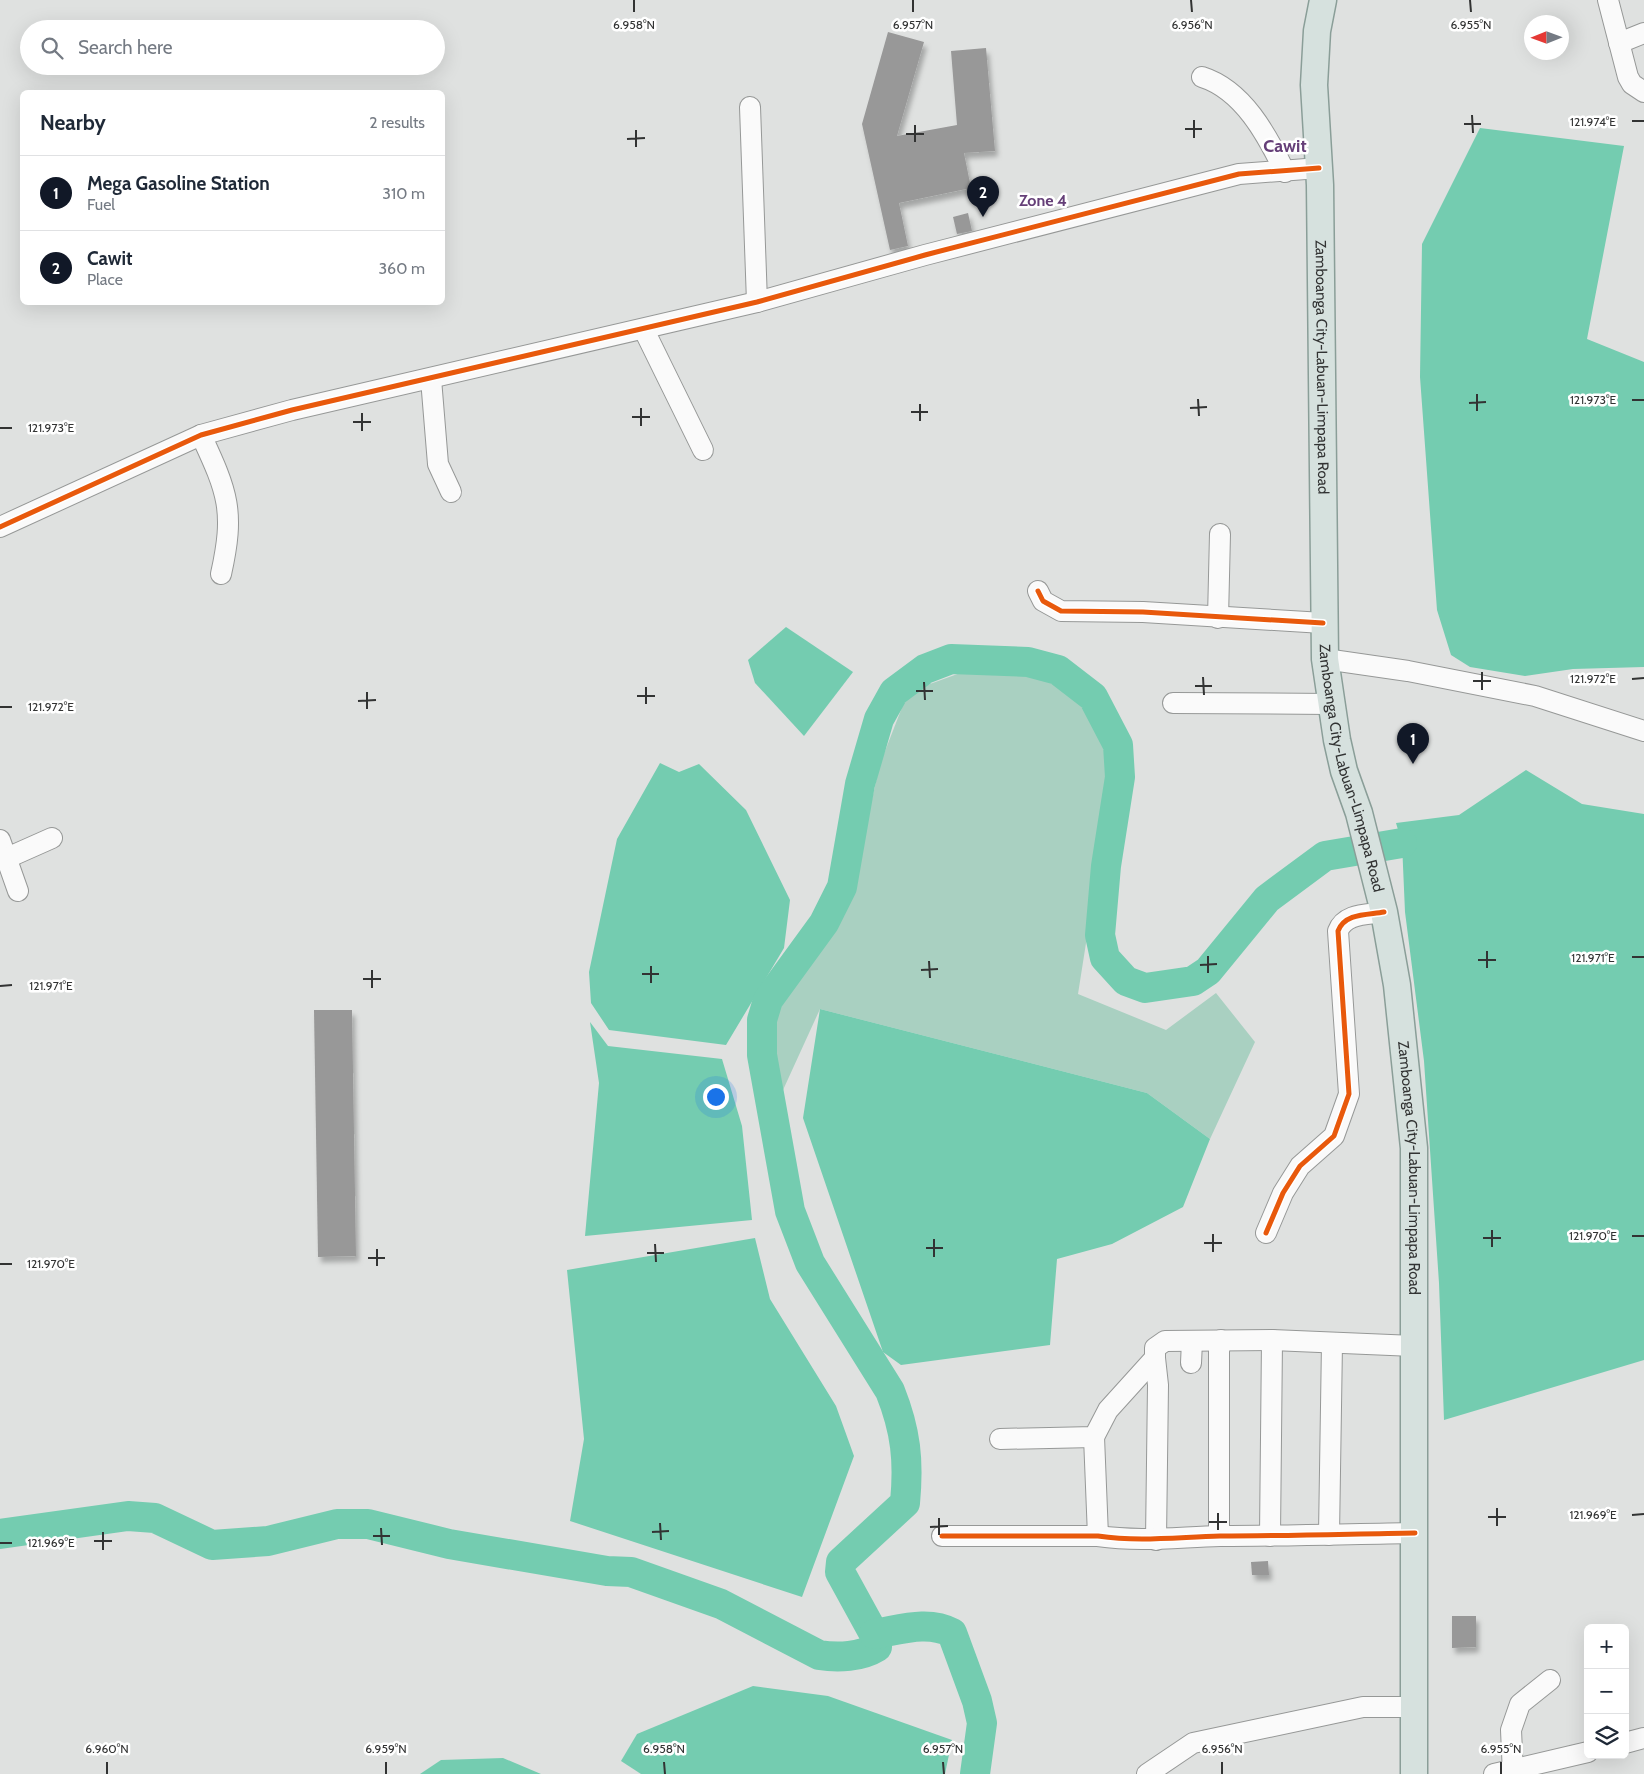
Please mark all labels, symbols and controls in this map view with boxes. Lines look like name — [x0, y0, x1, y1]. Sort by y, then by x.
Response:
north arrow — [1524, 15, 1569, 60]
text: 6.958°N — [613, 17, 655, 32]
text: 6.957°N — [893, 17, 933, 32]
text: 6.956°N — [1171, 17, 1213, 32]
text: 6.955°N — [1450, 17, 1492, 32]
search box — [20, 20, 445, 75]
icon: search — [38, 34, 66, 62]
text: Search here — [78, 36, 172, 59]
text: Nearby — [40, 110, 106, 135]
text: 2 results — [369, 113, 425, 132]
text: 121.974°E — [1570, 114, 1616, 129]
district label: Cawit — [1263, 135, 1307, 157]
text: Mega Gasoline Station — [87, 172, 270, 195]
pin: 2 — [967, 176, 999, 217]
text: 1 — [53, 184, 59, 203]
text: 310 m — [382, 184, 425, 203]
district label: Zone 4 — [1019, 191, 1067, 210]
text: Fuel — [87, 195, 115, 214]
street label: Zamboanga City-Labuan-Limpapa Road — [1312, 240, 1332, 494]
text: Cawit — [87, 247, 133, 270]
text: 2 — [52, 259, 60, 278]
text: 360 m — [378, 259, 425, 278]
text: Place — [87, 270, 123, 289]
text: 121.973°E — [1570, 392, 1616, 407]
text: 121.973°E — [28, 420, 74, 435]
street label: Zamboanga City-Labuan-Limpapa Road — [1316, 644, 1388, 894]
text: 121.972°E — [1570, 671, 1616, 686]
text: 121.972°E — [28, 699, 74, 714]
pin: 1 — [1397, 723, 1429, 764]
text: 121.971°E — [1571, 950, 1615, 965]
text: 121.971°E — [29, 978, 73, 993]
street label: Zamboanga City-Labuan-Limpapa Road — [1394, 1040, 1423, 1295]
your location — [703, 1084, 729, 1110]
text: 121.970°E — [1569, 1228, 1617, 1243]
text: 121.970°E — [27, 1256, 75, 1271]
text: 121.969°E — [1569, 1507, 1617, 1522]
text: 121.969°E — [27, 1535, 75, 1550]
map controls — [1584, 1624, 1629, 1759]
button: + — [1584, 1624, 1629, 1669]
button: − — [1584, 1669, 1629, 1714]
button: layers — [1584, 1714, 1629, 1759]
text: 6.960°N — [85, 1741, 129, 1756]
text: 6.959°N — [365, 1741, 407, 1756]
text: 6.958°N — [643, 1741, 685, 1756]
text: 6.957°N — [923, 1741, 963, 1756]
text: 6.956°N — [1201, 1741, 1243, 1756]
text: 6.955°N — [1480, 1741, 1522, 1756]

